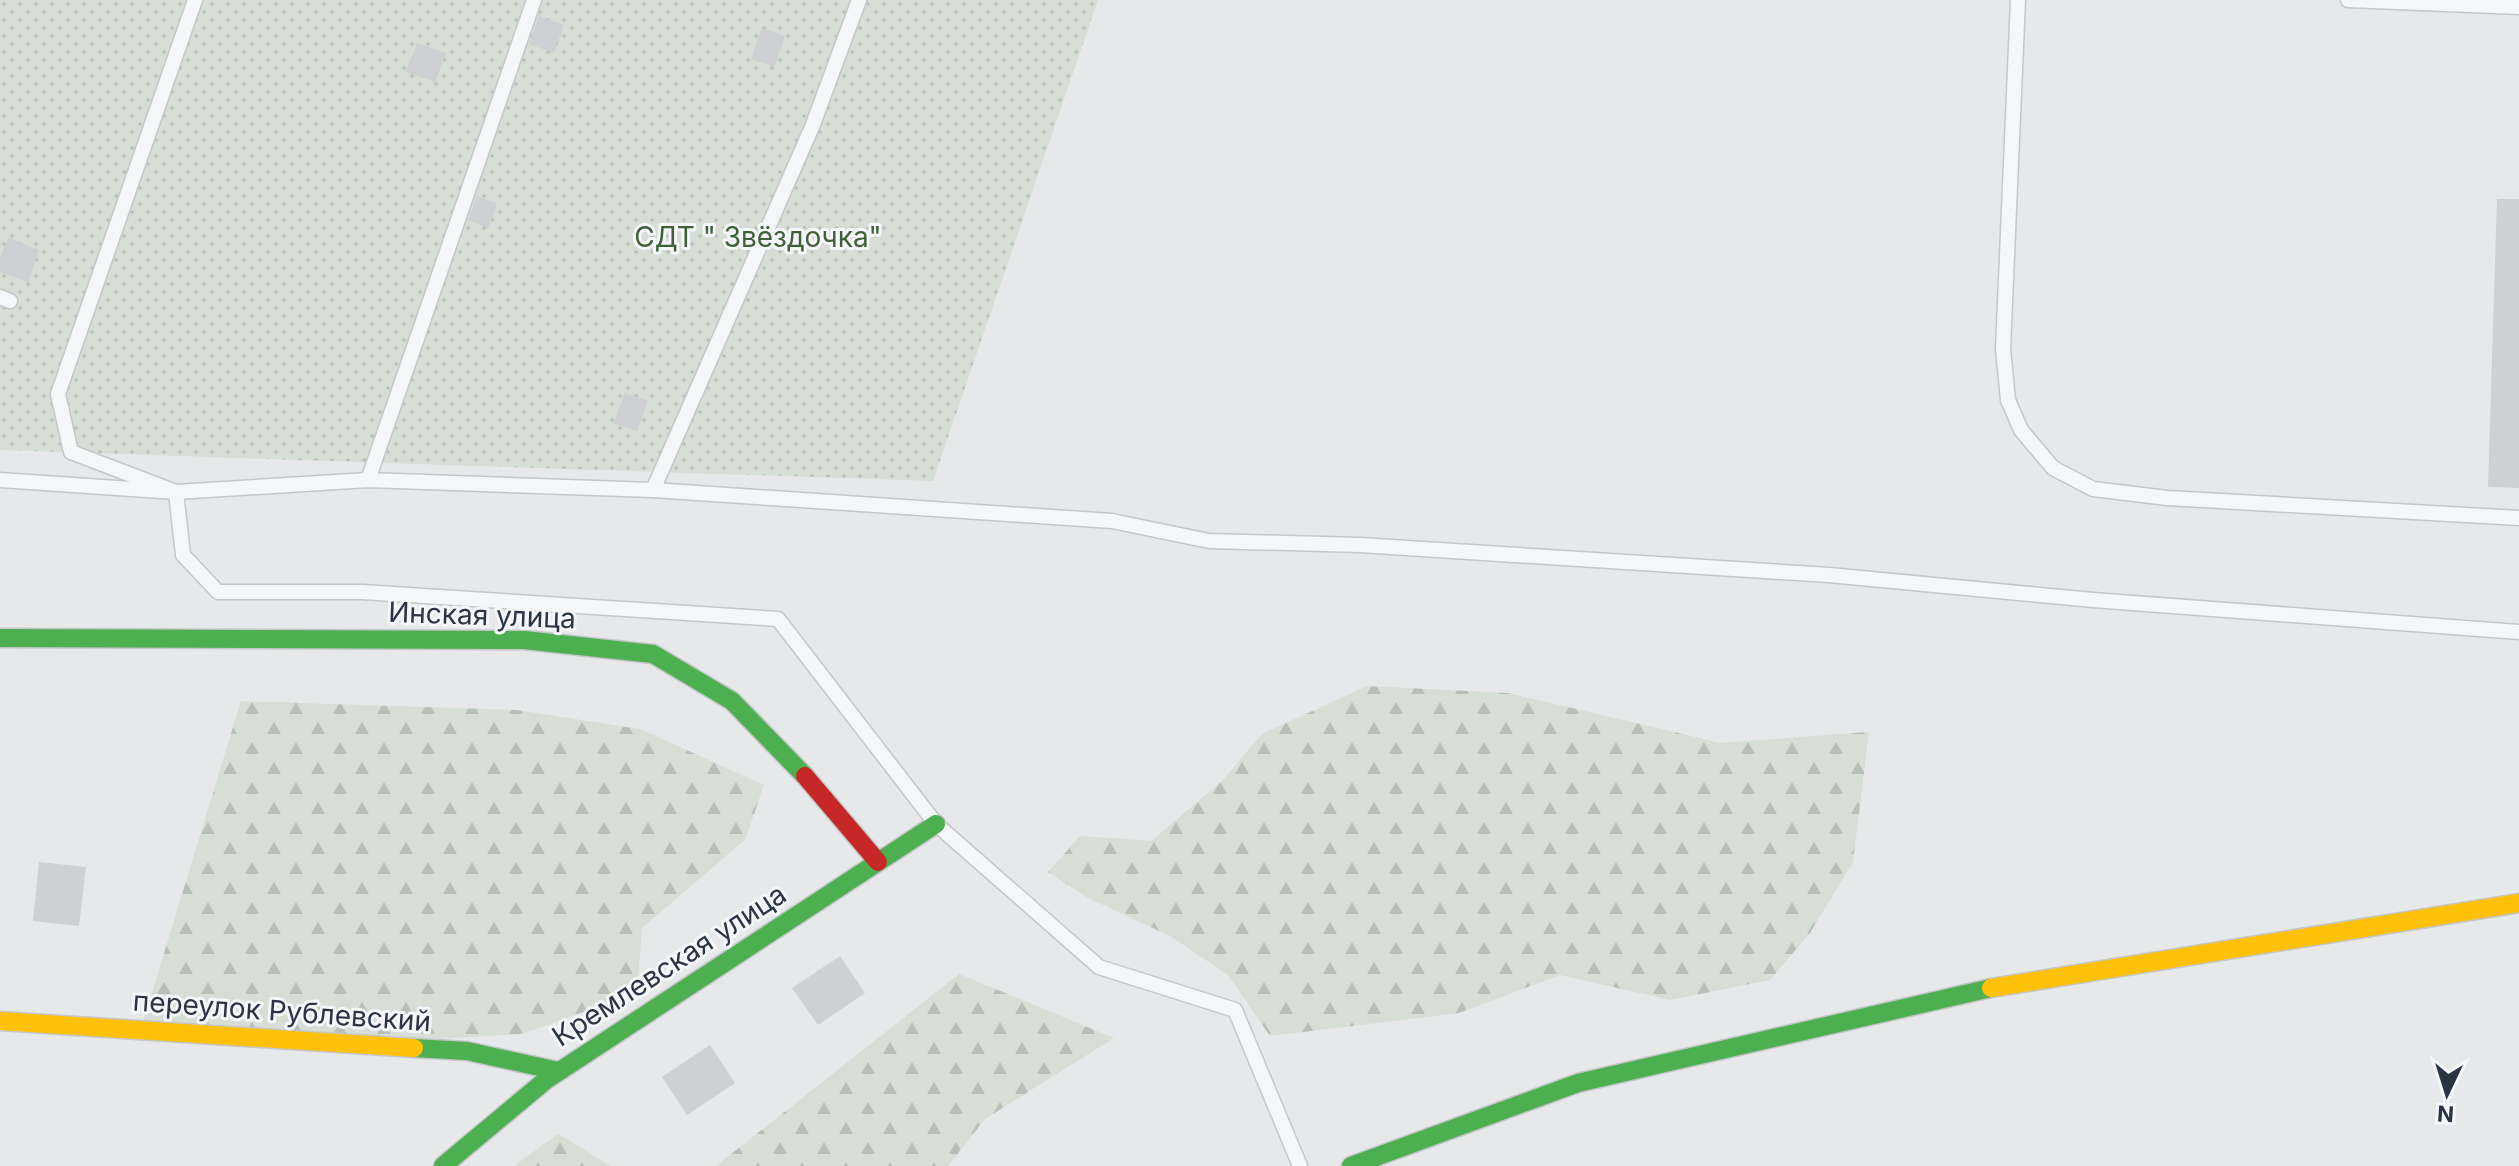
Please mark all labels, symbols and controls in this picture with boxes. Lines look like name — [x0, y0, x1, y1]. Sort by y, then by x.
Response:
park label: СДТ " Звёздочка" — [634, 220, 882, 254]
street label: Инская улица — [388, 595, 576, 635]
street label: Кремлевская улица — [546, 877, 792, 1053]
street label: переулок Рублевский — [132, 984, 432, 1038]
north arrow — [2407, 1054, 2487, 1134]
text: N — [2436, 1100, 2455, 1128]

